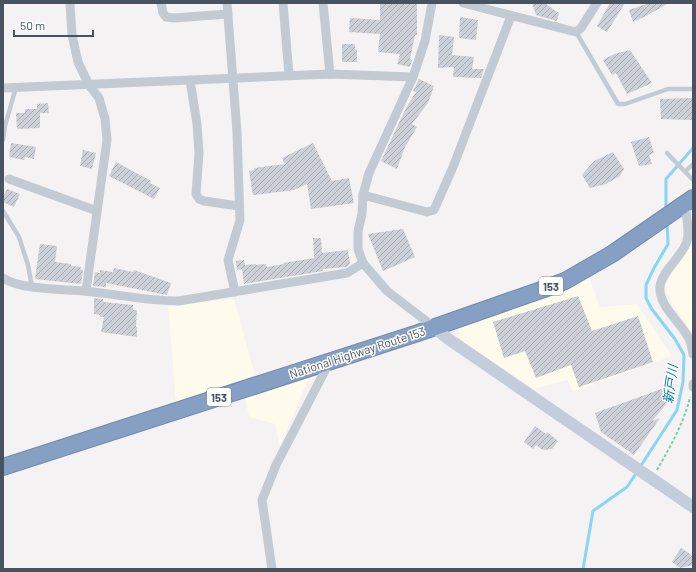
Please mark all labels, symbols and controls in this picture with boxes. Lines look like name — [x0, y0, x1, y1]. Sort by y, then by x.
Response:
scale bar — [14, 12, 93, 38]
text: 50 m — [20, 18, 45, 32]
road number: 153 — [539, 277, 563, 295]
street label: National Highway Route 153 — [287, 323, 427, 381]
water label: 新戸川 — [659, 362, 681, 404]
road number: 153 — [207, 388, 231, 406]

